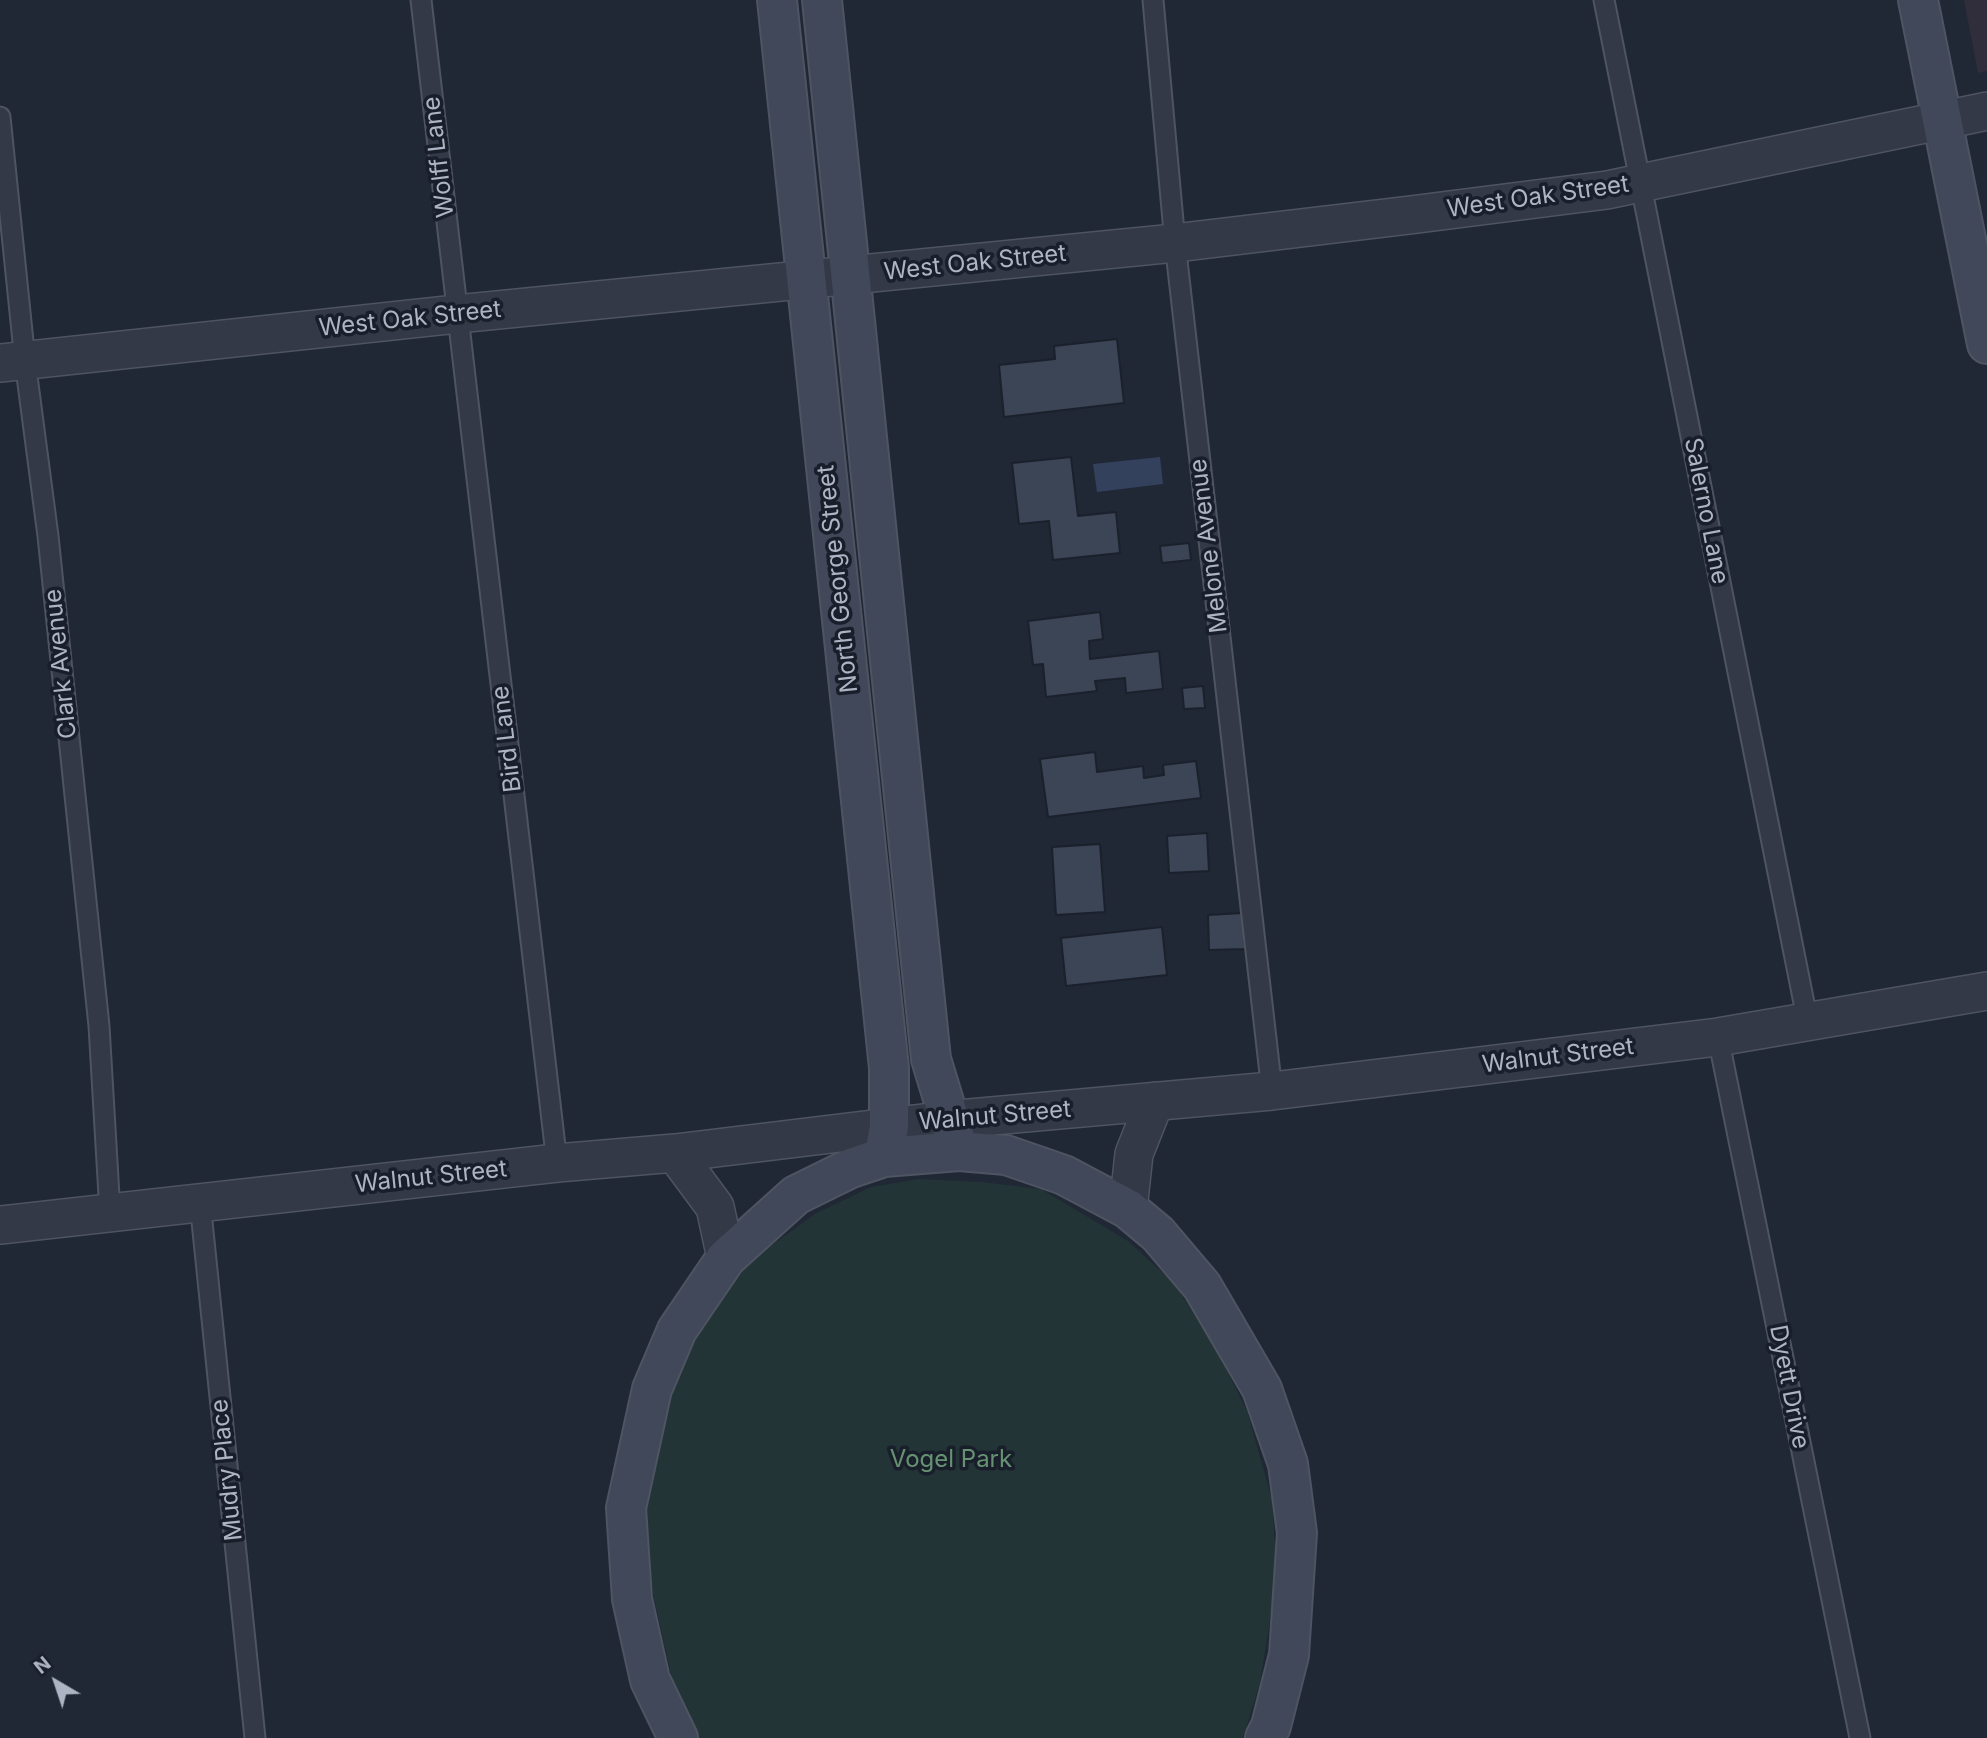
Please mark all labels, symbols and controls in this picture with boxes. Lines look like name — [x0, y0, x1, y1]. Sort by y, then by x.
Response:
street label: Wolff Lane — [417, 95, 461, 219]
street label: West Oak Street — [1445, 170, 1631, 224]
street label: West Oak Street — [882, 239, 1068, 287]
street label: West Oak Street — [317, 295, 503, 343]
street label: Salerno Lane — [1678, 435, 1734, 587]
street label: Melone Avenue — [1184, 457, 1234, 635]
street label: North George Street — [812, 464, 864, 694]
street label: Clark Avenue — [39, 588, 83, 740]
street label: Bird Lane — [486, 684, 528, 794]
street label: Walnut Street — [1481, 1032, 1635, 1080]
street label: Walnut Street — [918, 1095, 1072, 1137]
street label: Walnut Street — [354, 1155, 508, 1199]
street label: Dyett Drive — [1763, 1323, 1815, 1451]
street label: Mudry Place — [205, 1398, 249, 1542]
park label: Vogel Park — [890, 1446, 1012, 1474]
north arrow — [21, 1647, 91, 1717]
text: N — [30, 1652, 55, 1679]

